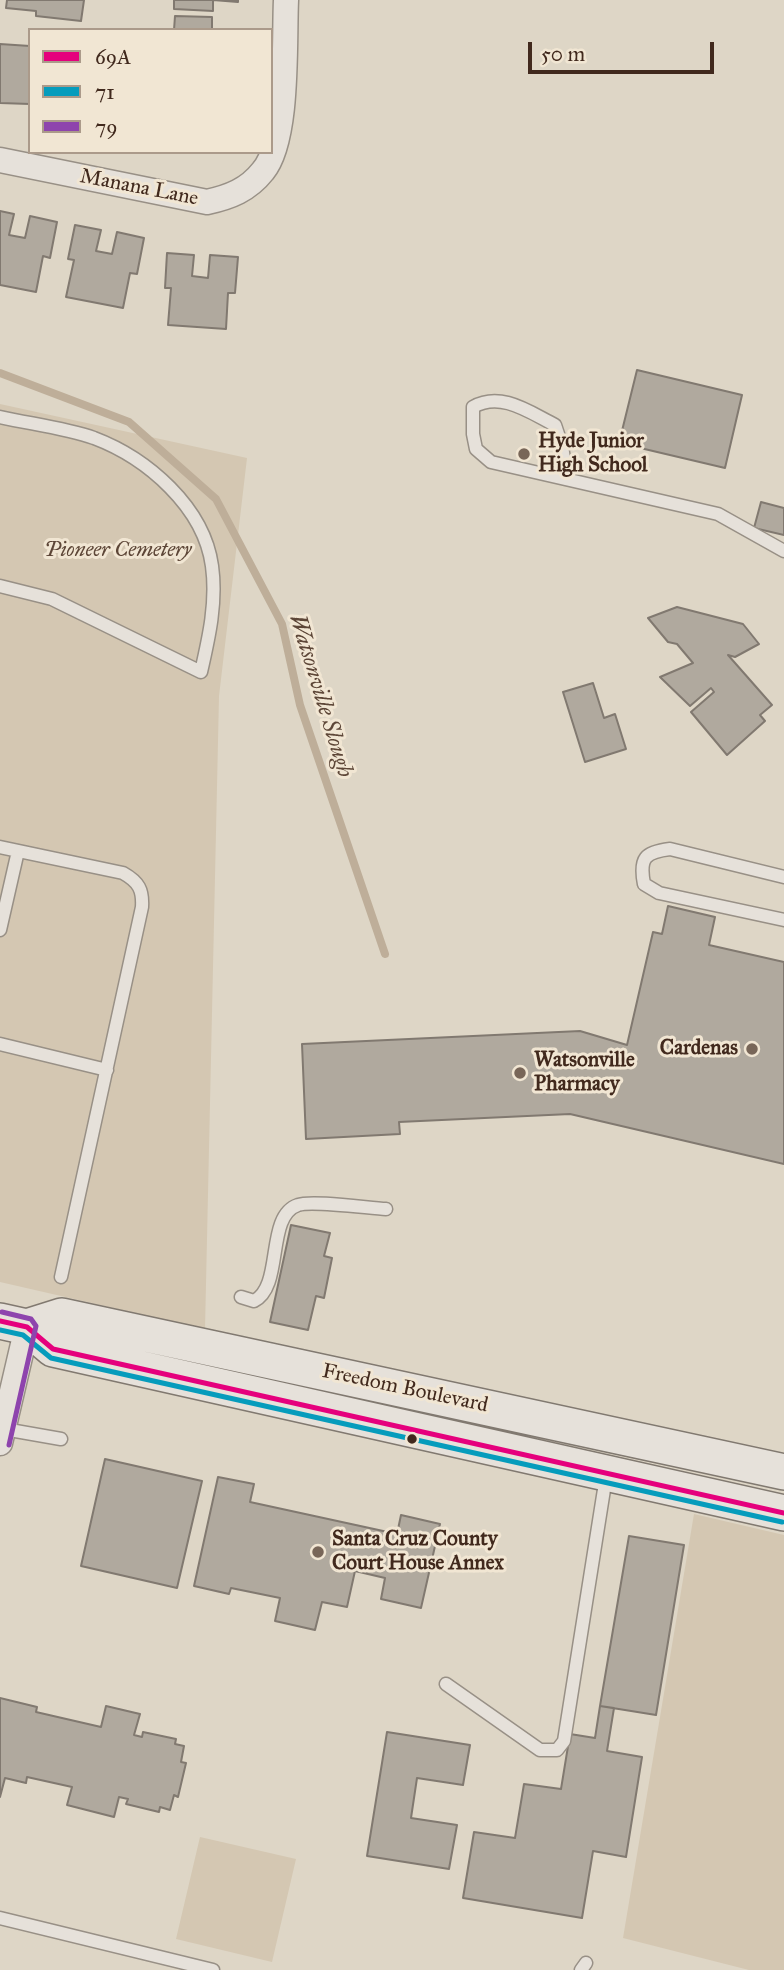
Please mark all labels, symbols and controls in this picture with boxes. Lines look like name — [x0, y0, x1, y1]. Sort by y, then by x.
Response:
legend — [28, 28, 273, 154]
scale bar — [532, 28, 718, 72]
text: 50 m — [541, 41, 585, 67]
text: 69A — [95, 44, 131, 70]
text: 71 — [95, 79, 115, 105]
text: 79 — [95, 114, 118, 140]
street label: Manana Lane — [78, 164, 200, 212]
place label: Hyde Junior High School — [538, 429, 648, 479]
marker: Hyde Junior High School — [516, 446, 532, 462]
park label: Pioneer Cemetery — [44, 538, 192, 564]
water label: Watsonville Slough — [282, 611, 358, 781]
place label: Cardenas — [660, 1036, 738, 1062]
marker: Cardenas — [744, 1041, 760, 1057]
place label: Watsonville Pharmacy — [534, 1048, 635, 1098]
marker: Watsonville Pharmacy — [512, 1065, 528, 1081]
street label: Freedom Boulevard — [320, 1359, 490, 1419]
unlabelled marker — [405, 1432, 419, 1446]
place label: Santa Cruz County Court House Annex — [332, 1527, 504, 1577]
marker: Santa Cruz County Court House Annex — [310, 1544, 326, 1560]

